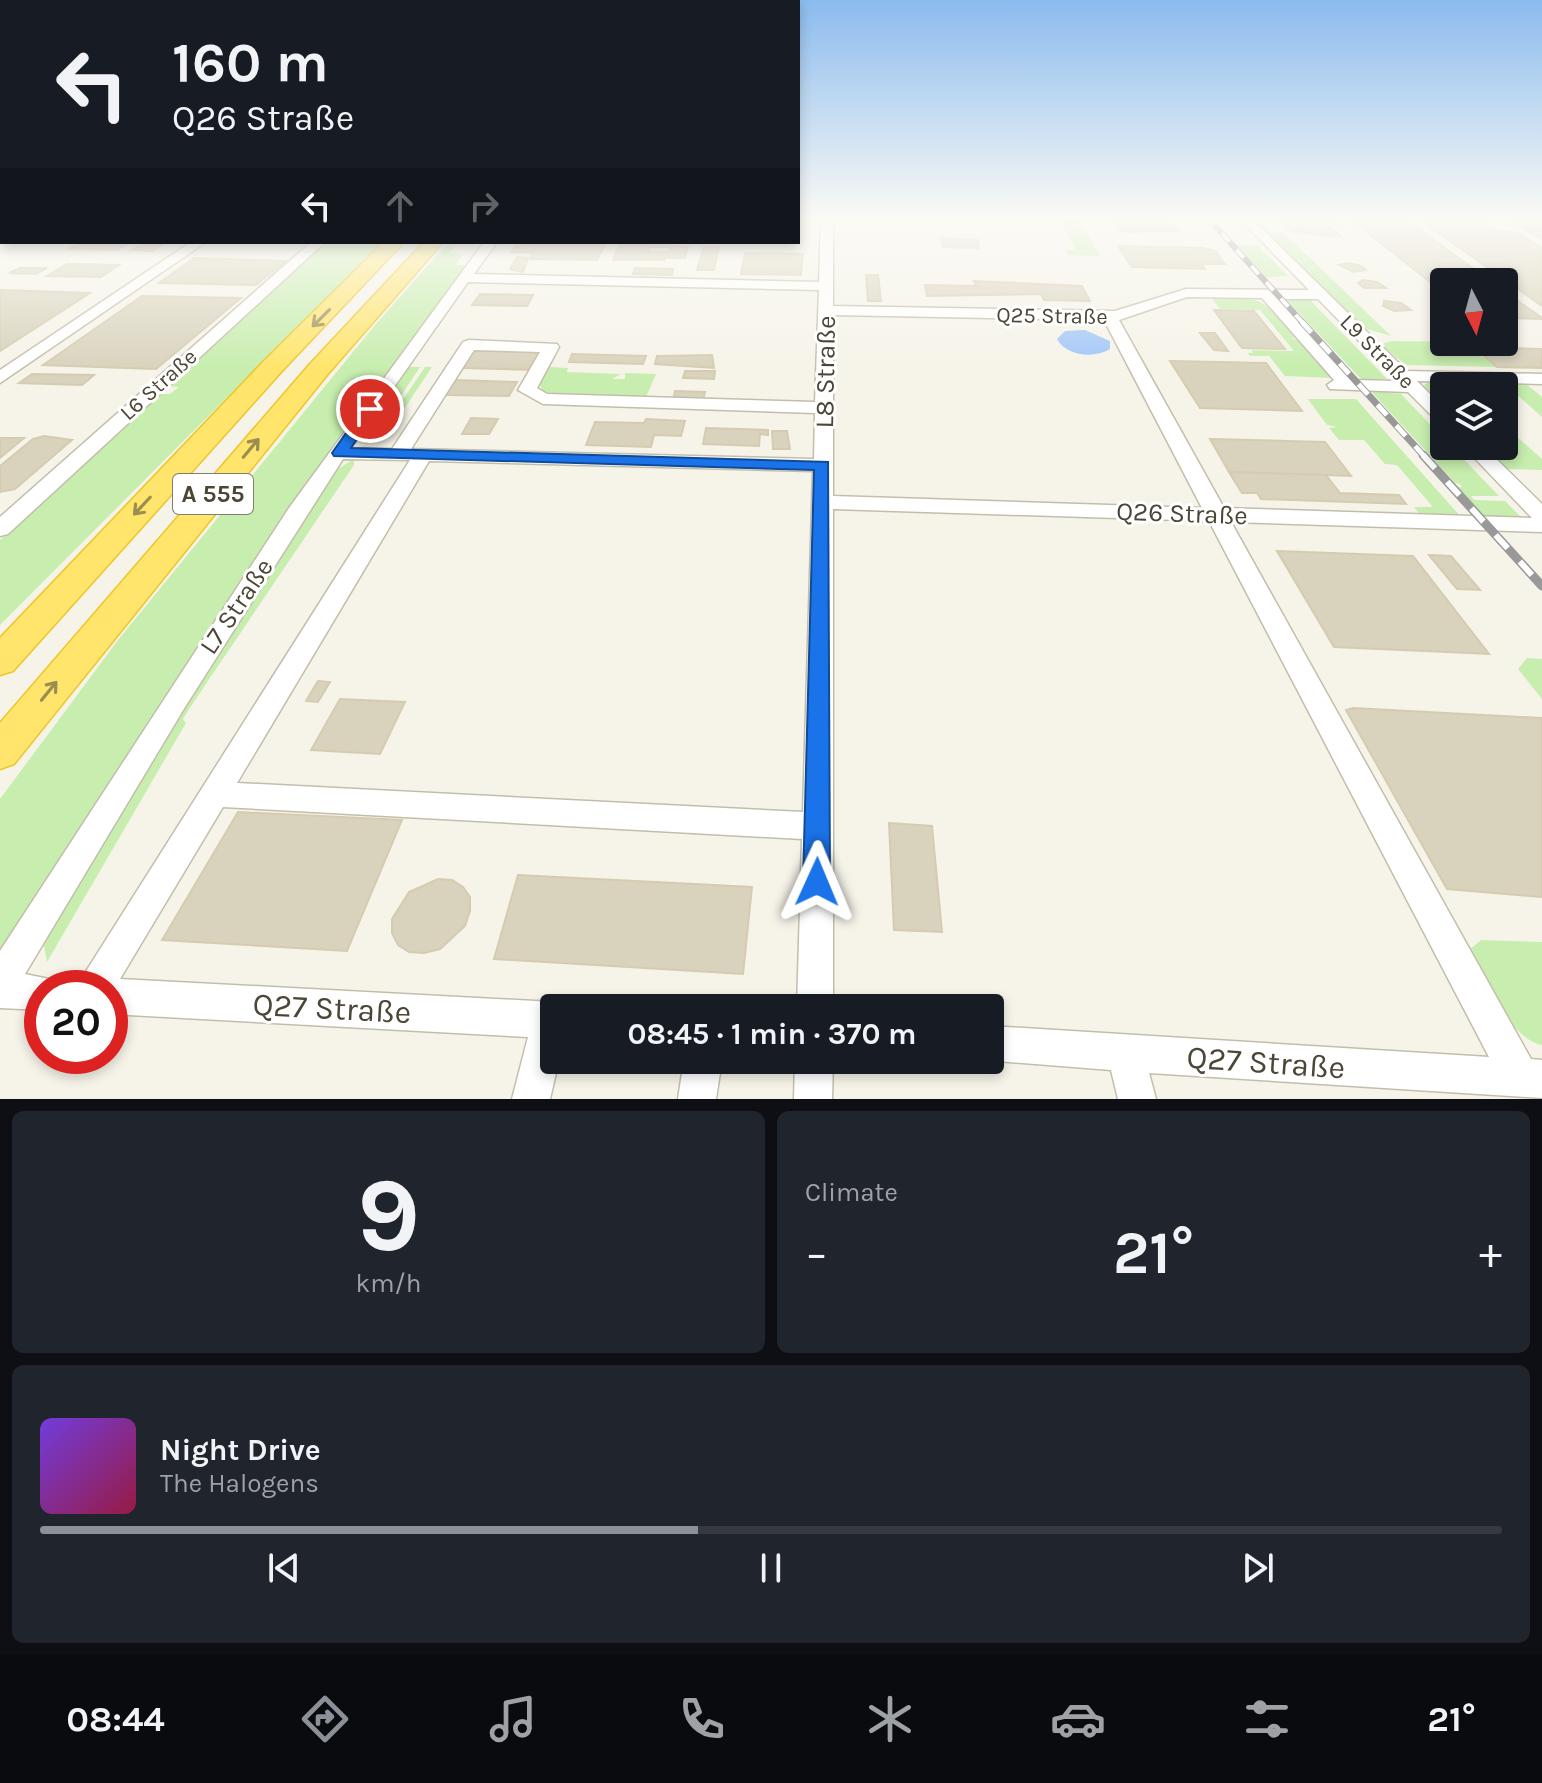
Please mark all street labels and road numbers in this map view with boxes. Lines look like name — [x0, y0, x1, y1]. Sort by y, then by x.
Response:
street label: Q25 Straße — [996, 302, 1108, 330]
street label: L9 Straße — [1335, 309, 1420, 394]
street label: L8 Straße — [809, 315, 842, 429]
street label: L6 Straße — [115, 343, 202, 426]
road number: A 555 — [173, 474, 253, 514]
street label: Q26 Straße — [1116, 496, 1248, 531]
street label: L7 Straße — [193, 552, 280, 660]
street label: Q27 Straße — [252, 986, 412, 1031]
street label: Q27 Straße — [1186, 1039, 1346, 1086]

